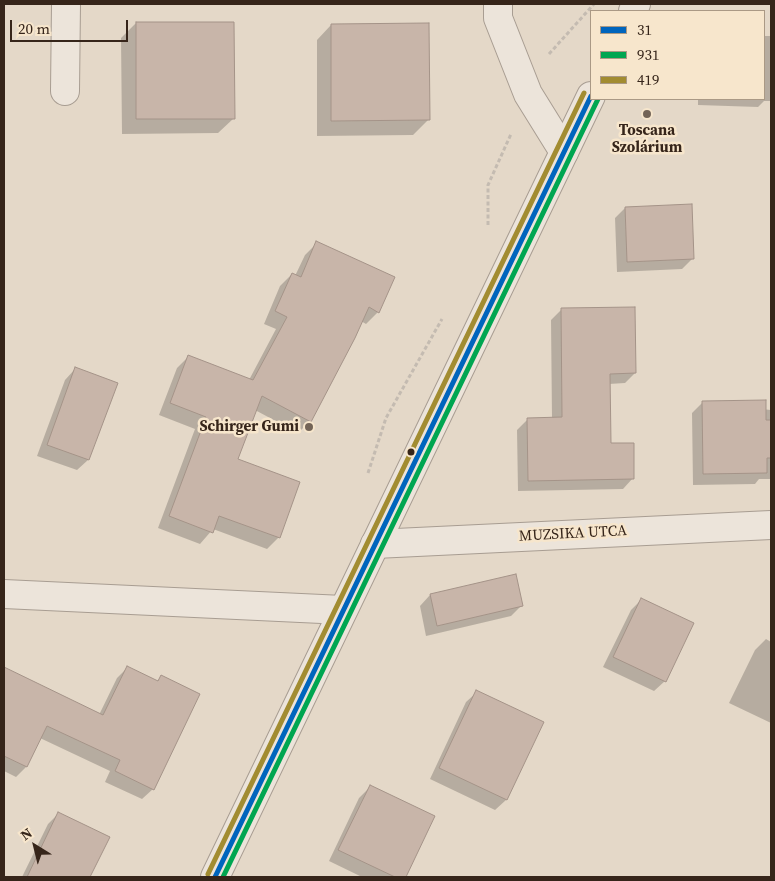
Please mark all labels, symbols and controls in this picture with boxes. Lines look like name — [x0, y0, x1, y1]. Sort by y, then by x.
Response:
scale bar — [12, 10, 130, 42]
legend — [590, 10, 765, 100]
text: 20 m — [18, 18, 50, 39]
text: 31 — [637, 19, 652, 40]
text: 931 — [637, 44, 660, 65]
text: 419 — [637, 69, 660, 90]
marker: Toscana Szolárium — [641, 108, 653, 120]
place label: Toscana Szolárium — [612, 122, 682, 157]
place label: Schirger Gumi — [199, 418, 299, 436]
marker: Schirger Gumi — [303, 421, 315, 433]
unlabelled marker — [406, 447, 416, 457]
street label: MUZSIKA UTCA — [518, 522, 628, 546]
north arrow — [10, 821, 60, 871]
text: N — [16, 823, 36, 845]

